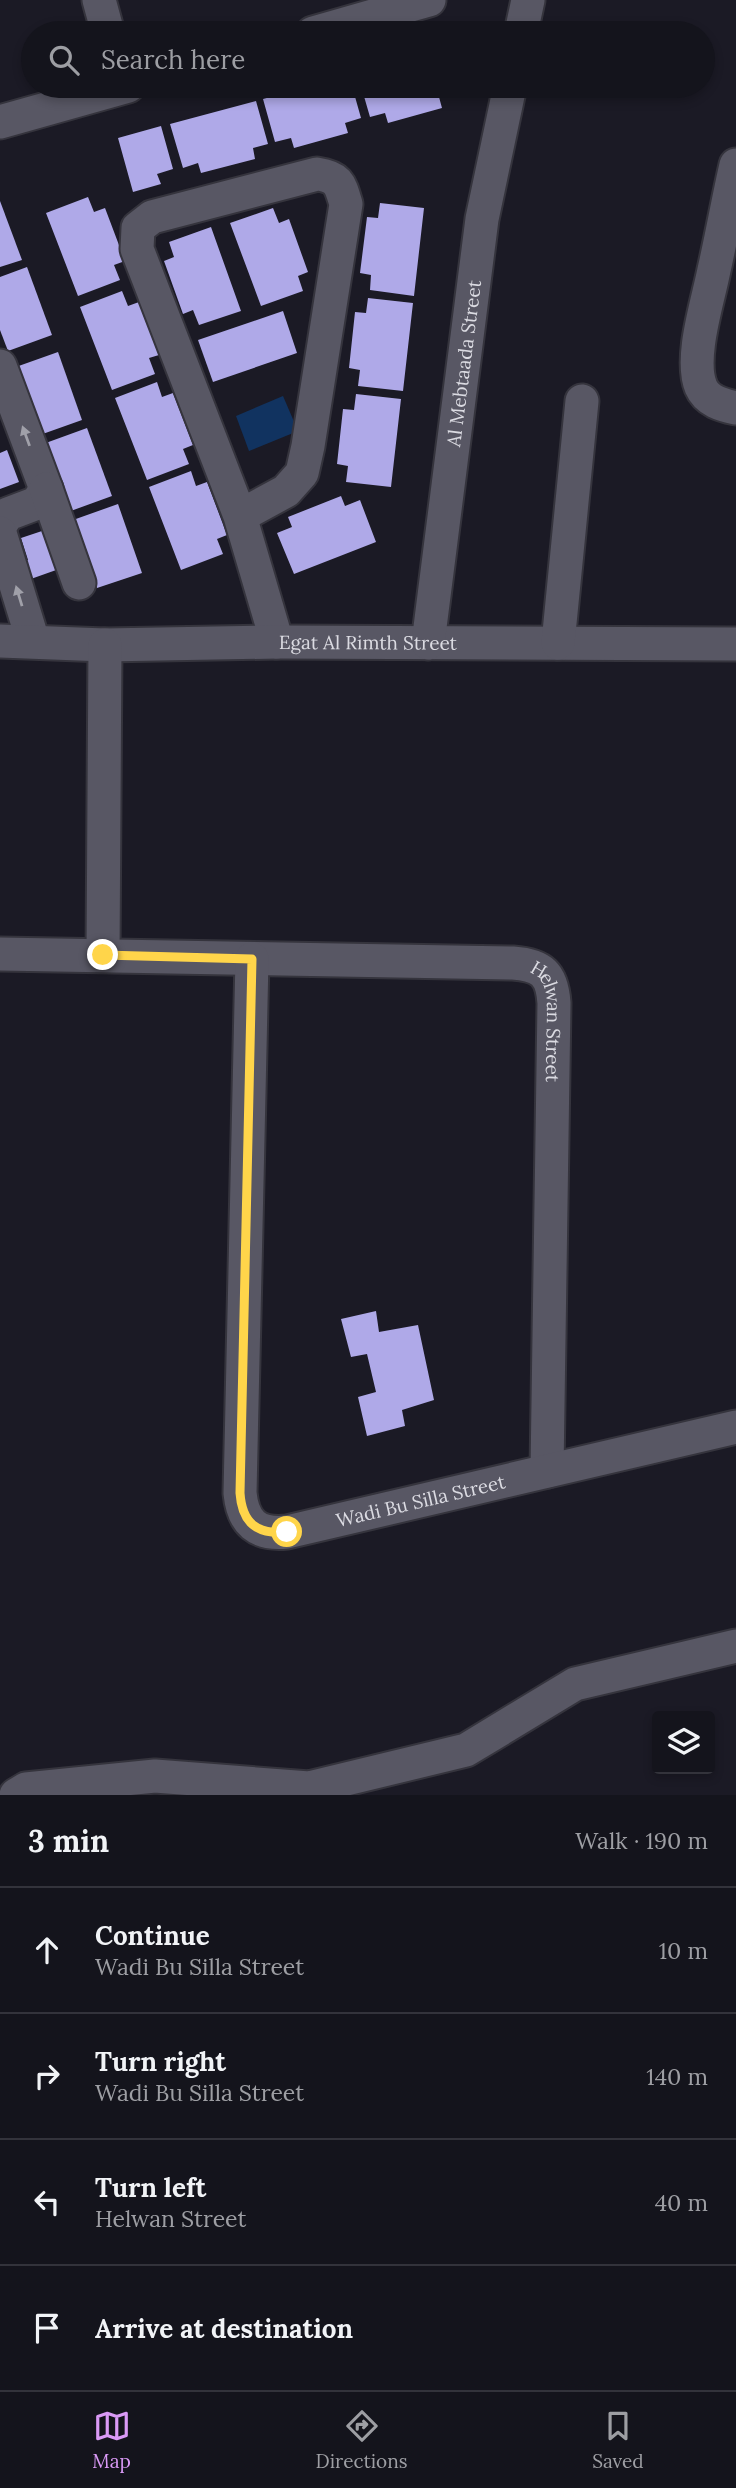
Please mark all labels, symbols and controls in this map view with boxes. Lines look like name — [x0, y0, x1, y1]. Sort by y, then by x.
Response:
search box — [21, 21, 715, 98]
icon: search — [45, 41, 83, 79]
text: Search here — [101, 43, 245, 76]
street label: Al Mebtaada Street — [441, 278, 486, 449]
one-way arrow — [20, 426, 31, 447]
one-way arrow — [13, 585, 23, 606]
street label: Egat Al Rimth Street — [279, 630, 458, 655]
route end — [87, 939, 118, 970]
street label: Helwan Street — [526, 955, 566, 1083]
street label: Wadi Bu Silla Street — [334, 1469, 508, 1532]
route start — [271, 1516, 302, 1547]
map controls — [652, 1711, 715, 1774]
button: layers — [652, 1711, 715, 1774]
text: 3 min — [28, 1822, 109, 1860]
text: Walk · 190 m — [575, 1826, 708, 1855]
text: Continue — [95, 1919, 210, 1952]
icon: ahead — [28, 1931, 66, 1969]
text: 10 m — [659, 1936, 708, 1965]
text: Wadi Bu Silla Street — [95, 1952, 304, 1981]
text: Turn right — [95, 2045, 226, 2078]
icon: right — [28, 2057, 66, 2095]
text: 140 m — [646, 2062, 708, 2091]
text: Wadi Bu Silla Street — [95, 2078, 304, 2107]
text: Turn left — [95, 2171, 206, 2204]
icon: left — [28, 2183, 66, 2221]
text: 40 m — [655, 2188, 708, 2217]
text: Helwan Street — [95, 2204, 246, 2233]
icon: arrive — [28, 2309, 66, 2347]
text: Arrive at destination — [95, 2312, 353, 2345]
tab: Map — [92, 2407, 131, 2473]
tab: Directions — [316, 2407, 408, 2473]
tab: Saved — [592, 2407, 644, 2473]

